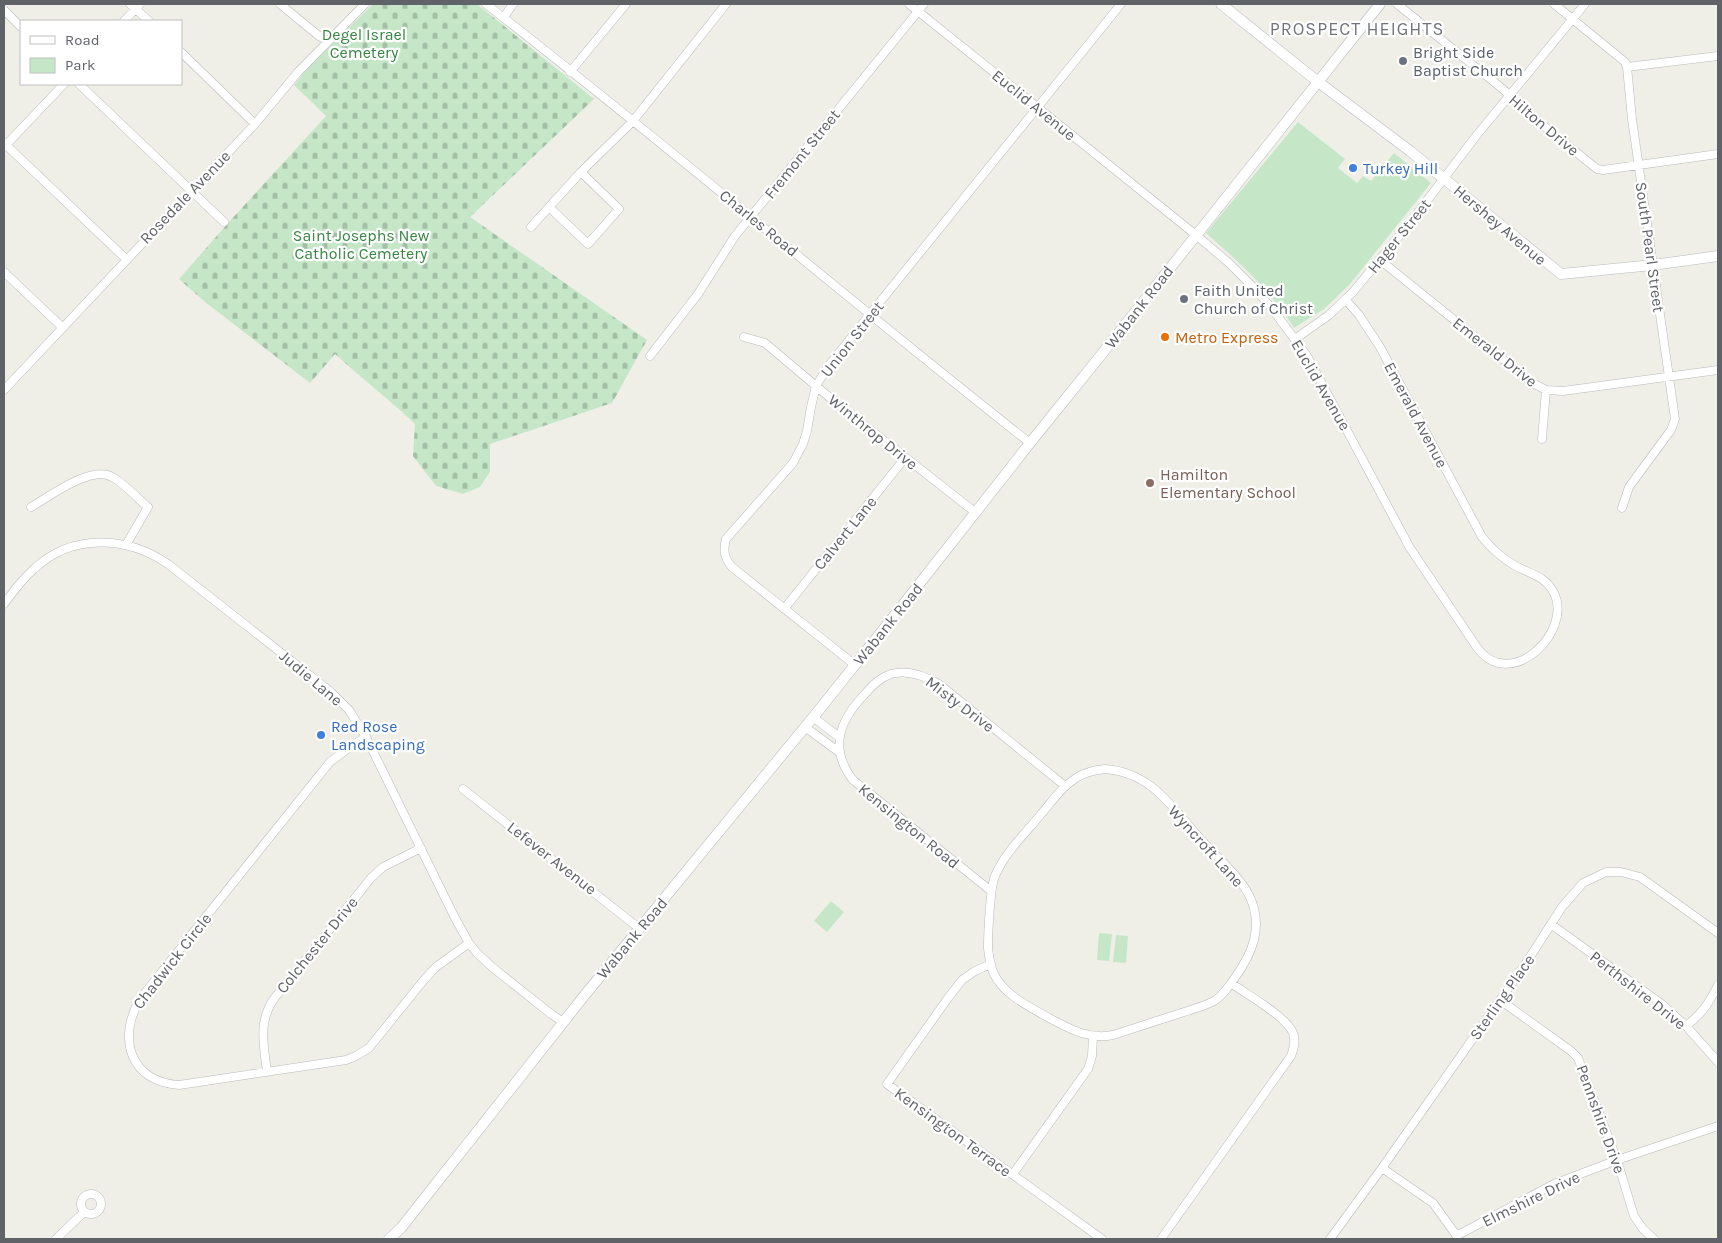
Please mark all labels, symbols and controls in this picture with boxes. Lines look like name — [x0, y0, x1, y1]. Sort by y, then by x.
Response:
district label: PROSPECT HEIGHTS — [1270, 18, 1444, 40]
legend — [20, 20, 182, 85]
park label: Degel Israel Cemetery — [322, 25, 406, 62]
text: Road — [65, 31, 100, 49]
place label: Bright Side Baptist Church — [1413, 43, 1523, 80]
marker: Bright Side Baptist Church — [1397, 55, 1409, 67]
text: Park — [65, 56, 95, 74]
street label: Euclid Avenue — [988, 65, 1080, 145]
street label: Hilton Drive — [1505, 90, 1583, 160]
street label: Fremont Street — [760, 105, 844, 203]
street label: Rosedale Avenue — [136, 146, 234, 248]
place label: Turkey Hill — [1363, 159, 1438, 178]
marker: Turkey Hill — [1347, 162, 1359, 174]
street label: Hershey Avenue — [1450, 181, 1550, 269]
street label: South Pearl Street — [1631, 181, 1669, 313]
street label: Charles Road — [716, 185, 802, 261]
street label: Hager Street — [1363, 195, 1435, 277]
park label: Saint Josephs New Catholic Cemetery — [293, 226, 430, 263]
street label: Wabank Road — [1101, 262, 1177, 352]
place label: Faith United Church of Christ — [1194, 281, 1313, 318]
marker: Faith United Church of Christ — [1178, 293, 1190, 305]
street label: Union Street — [817, 297, 887, 381]
street label: Emerald Drive — [1449, 313, 1541, 391]
place label: Metro Express — [1175, 328, 1278, 347]
marker: Metro Express — [1159, 331, 1171, 343]
street label: Euclid Avenue — [1287, 336, 1355, 434]
street label: Emerald Avenue — [1380, 359, 1452, 471]
street label: Winthrop Drive — [824, 390, 922, 474]
place label: Hamilton Elementary School — [1160, 465, 1296, 502]
marker: Hamilton Elementary School — [1144, 477, 1156, 489]
street label: Calvert Lane — [810, 492, 880, 574]
street label: Wabank Road — [849, 579, 927, 669]
street label: Judie Lane — [276, 646, 346, 710]
street label: Misty Drive — [922, 672, 998, 736]
place label: Red Rose Landscaping — [331, 717, 425, 754]
marker: Red Rose Landscaping — [315, 729, 327, 741]
street label: Kensington Road — [855, 779, 963, 873]
street label: Wyncroft Lane — [1164, 801, 1248, 891]
street label: Lefever Avenue — [504, 817, 600, 899]
street label: Colchester Drive — [272, 893, 362, 997]
street label: Wabank Road — [593, 894, 671, 982]
street label: Chadwick Circle — [129, 909, 215, 1013]
street label: Perthshire Drive — [1586, 947, 1690, 1033]
street label: Sterling Place — [1466, 951, 1538, 1043]
street label: Pennshire Drive — [1573, 1062, 1629, 1176]
street label: Kensington Terrace — [891, 1083, 1015, 1181]
street label: Elmshire Drive — [1479, 1167, 1583, 1231]

